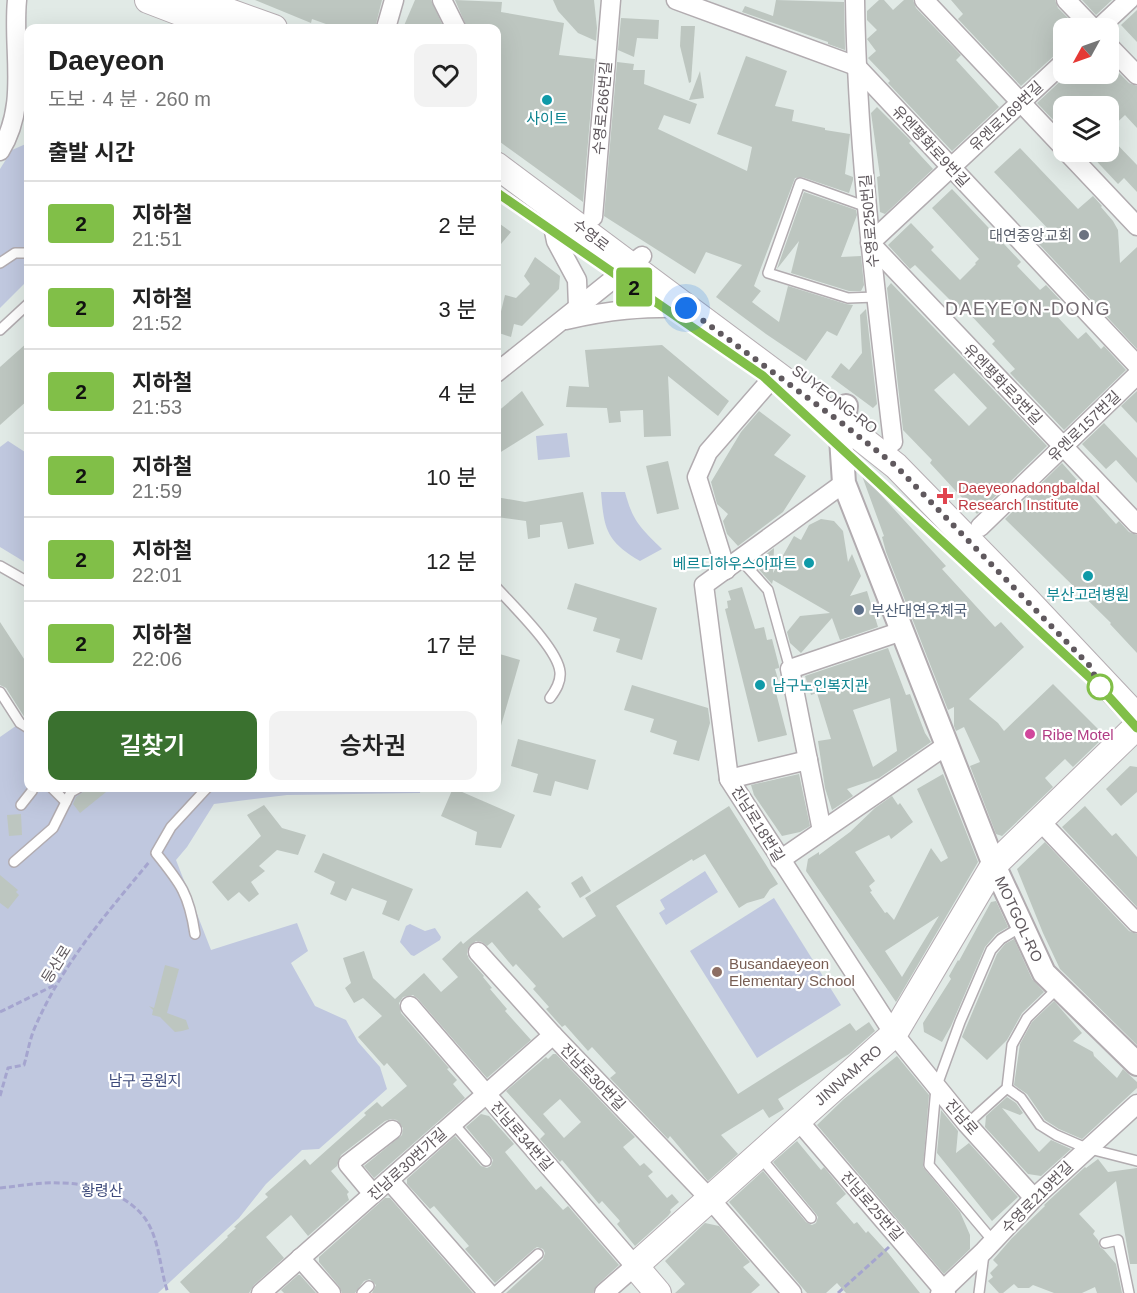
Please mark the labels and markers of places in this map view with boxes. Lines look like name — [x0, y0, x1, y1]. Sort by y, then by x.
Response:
marker: 사이트 — [540, 93, 554, 107]
place label: 사이트 — [526, 110, 568, 127]
place label: 대연중앙교회 — [989, 227, 1072, 244]
marker: 대연중앙교회 — [1077, 228, 1091, 242]
place label: Daeyeonadongbaldal Research Institute — [958, 479, 1100, 513]
marker: Daeyeonadongbaldal Research Institute — [936, 487, 954, 505]
place label: 베르디하우스아파트 — [673, 555, 797, 572]
marker: 베르디하우스아파트 — [802, 556, 816, 570]
marker: 부산고려병원 — [1081, 569, 1095, 583]
place label: 부산고려병원 — [1047, 586, 1129, 603]
place label: 부산대연우체국 — [871, 602, 968, 619]
marker: 부산대연우체국 — [852, 603, 866, 617]
unlabelled marker — [1087, 674, 1113, 700]
place label: 남구노인복지관 — [772, 677, 869, 694]
marker: 남구노인복지관 — [753, 678, 767, 692]
place label: Ribe Motel — [1042, 726, 1114, 743]
marker: Ribe Motel — [1023, 727, 1037, 741]
place label: Busandaeyeon Elementary School — [729, 955, 855, 989]
marker: Busandaeyeon Elementary School — [710, 965, 724, 979]

